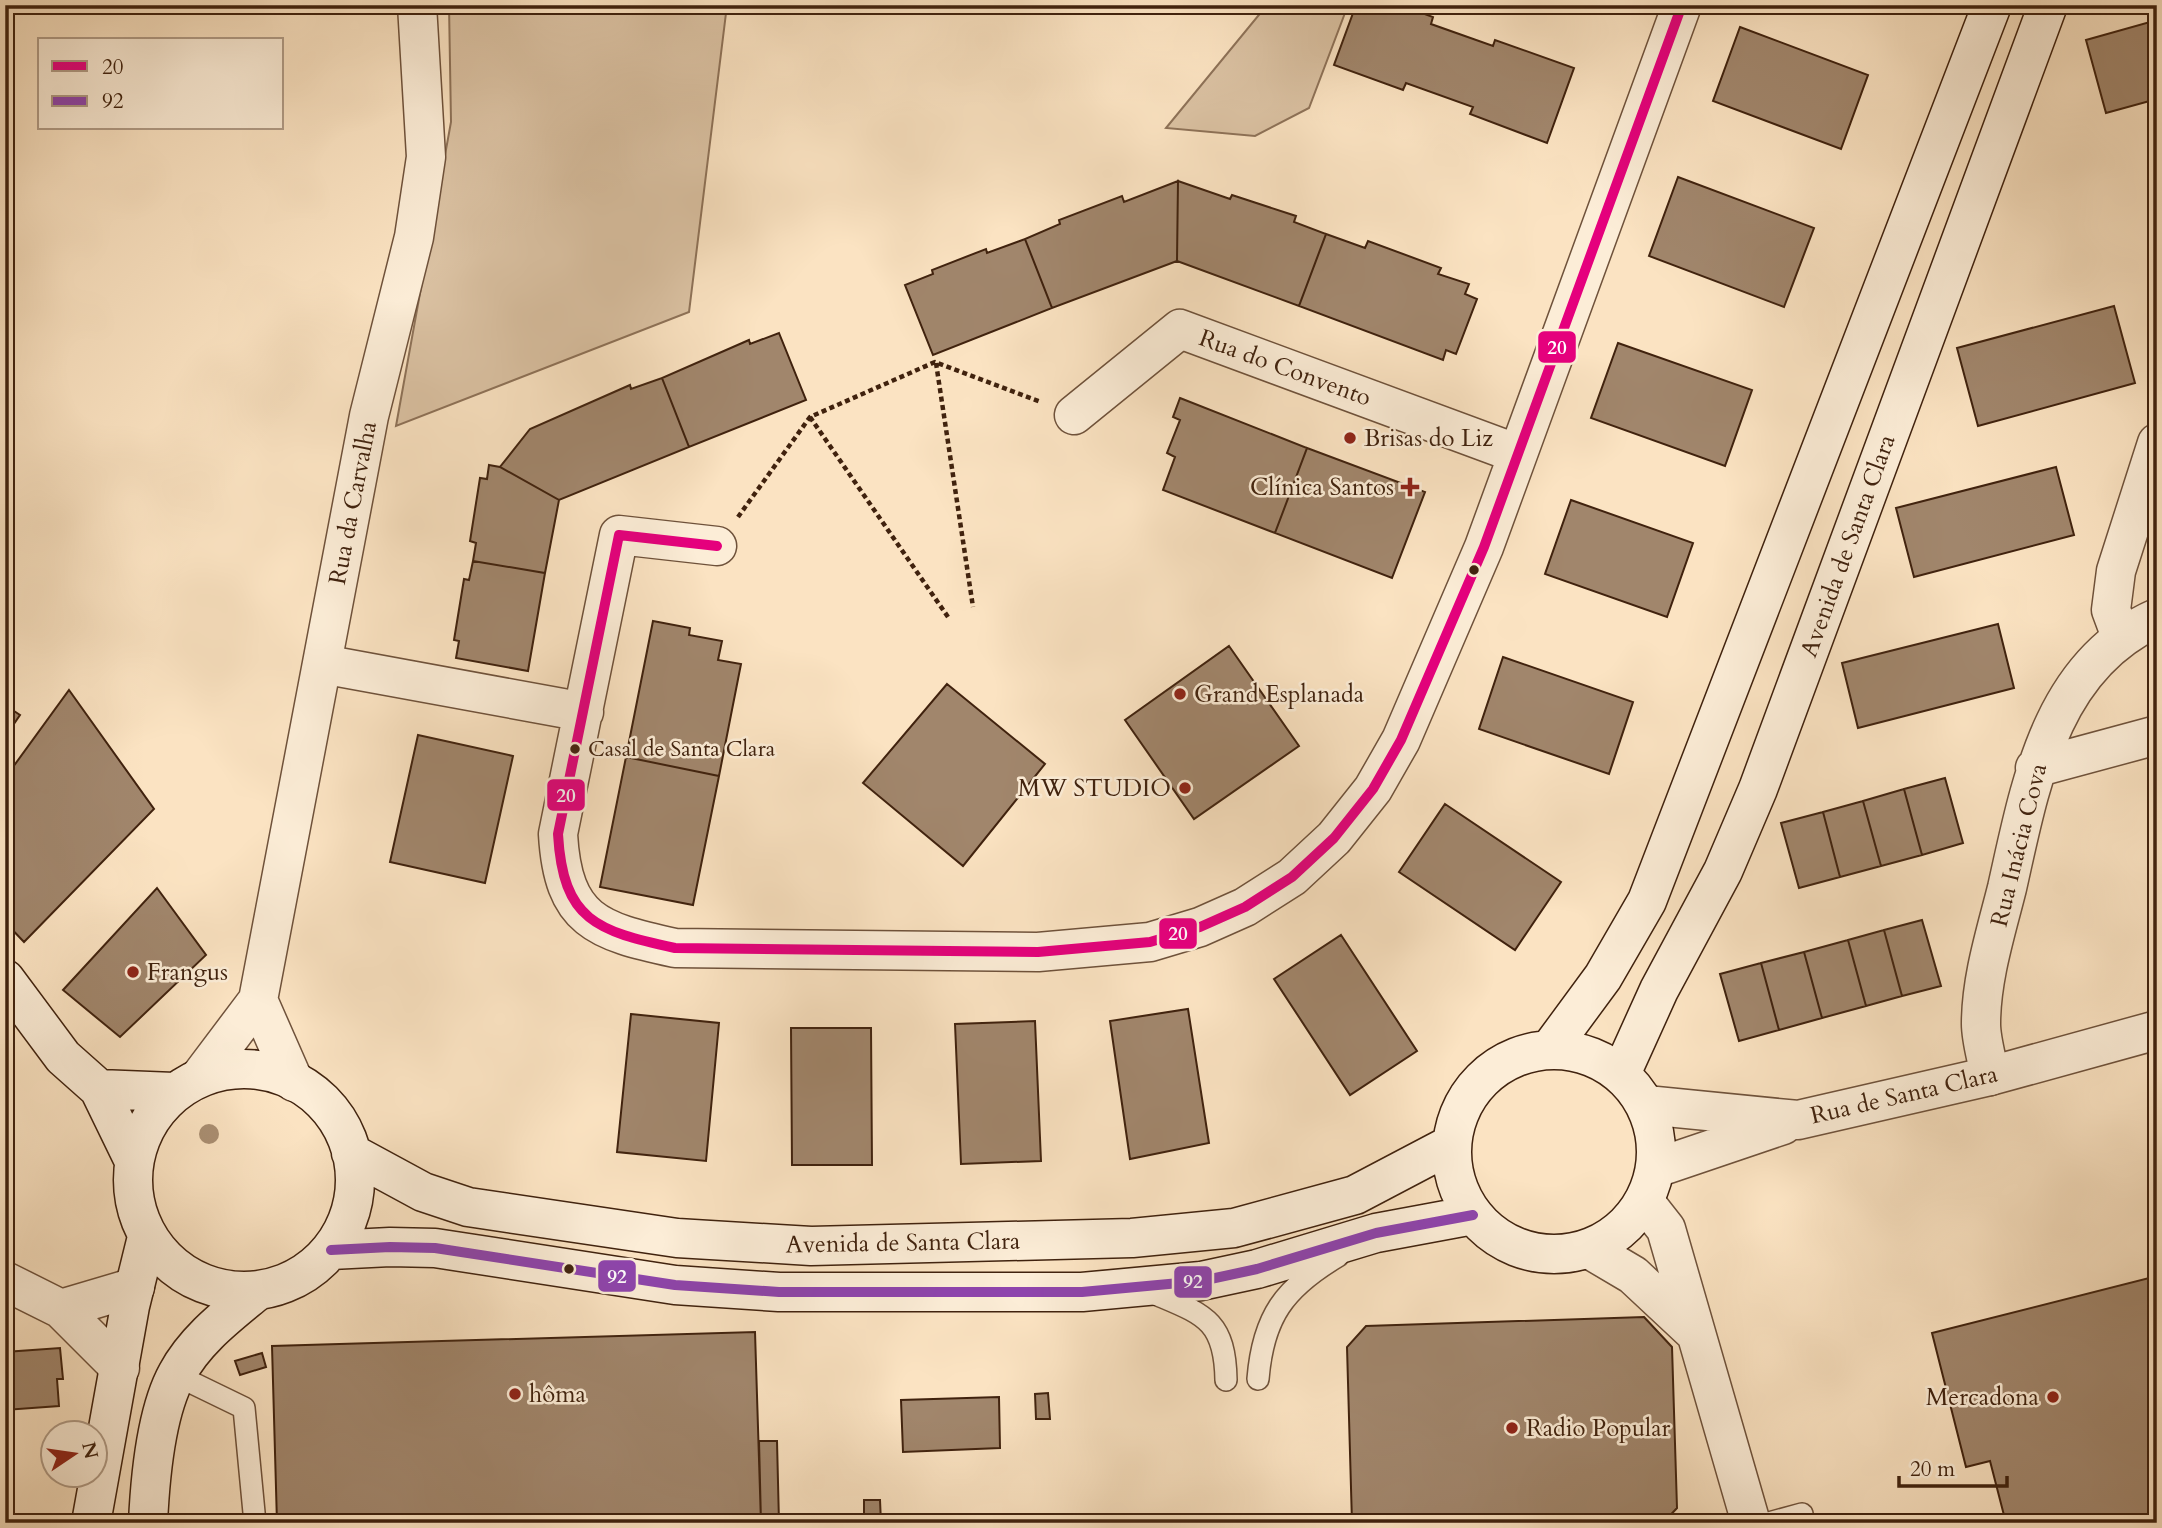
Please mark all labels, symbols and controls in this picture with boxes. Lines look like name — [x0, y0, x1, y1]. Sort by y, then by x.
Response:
legend — [38, 38, 284, 130]
text: 20 — [102, 53, 124, 82]
text: 92 — [102, 87, 124, 116]
street label: Rua do Convento — [1194, 322, 1376, 414]
line badge: 20 — [1537, 330, 1577, 364]
text: 20 — [1547, 335, 1567, 361]
street label: Rua da Carvalha — [321, 418, 385, 588]
place label: Brisas do Liz — [1364, 422, 1493, 455]
marker: Brisas do Liz — [1342, 430, 1358, 446]
street label: Avenida de Santa Clara — [1792, 430, 1904, 662]
place label: Clínica Santos — [1250, 471, 1394, 504]
marker: Clínica Santos — [1400, 477, 1420, 497]
unlabelled marker — [1467, 563, 1481, 577]
place label: Grand Esplanada — [1194, 678, 1365, 711]
marker: Grand Esplanada — [1172, 686, 1188, 702]
place label: Casal de Santa Clara — [588, 734, 776, 764]
marker: Casal de Santa Clara — [568, 742, 582, 756]
street label: Rua Inácia Cova — [1983, 759, 2055, 930]
place label: MW STUDIO — [1018, 772, 1171, 805]
line badge: 20 — [546, 778, 586, 812]
marker: MW STUDIO — [1177, 780, 1193, 796]
text: 20 — [556, 783, 576, 809]
line badge: 20 — [1158, 917, 1198, 950]
text: 20 — [1168, 921, 1188, 947]
place label: Frangus — [147, 956, 228, 989]
marker: Frangus — [125, 964, 141, 980]
street label: Rua de Santa Clara — [1807, 1057, 2001, 1133]
street label: Avenida de Santa Clara — [785, 1224, 1021, 1262]
line badge: 92 — [597, 1259, 637, 1293]
unlabelled marker — [562, 1262, 576, 1276]
text: 92 — [607, 1264, 627, 1290]
line badge: 92 — [1173, 1265, 1213, 1299]
text: 92 — [1183, 1269, 1203, 1295]
place label: hôma — [529, 1378, 586, 1411]
place label: Mercadona — [1926, 1381, 2040, 1414]
marker: hôma — [507, 1386, 523, 1402]
marker: Mercadona — [2045, 1389, 2061, 1405]
place label: Radio Popular — [1526, 1412, 1671, 1445]
north arrow — [38, 1420, 108, 1490]
marker: Radio Popular — [1504, 1420, 1520, 1436]
text: N — [75, 1439, 104, 1462]
scale bar — [1899, 1444, 2008, 1488]
text: 20 m — [1910, 1455, 1955, 1484]

